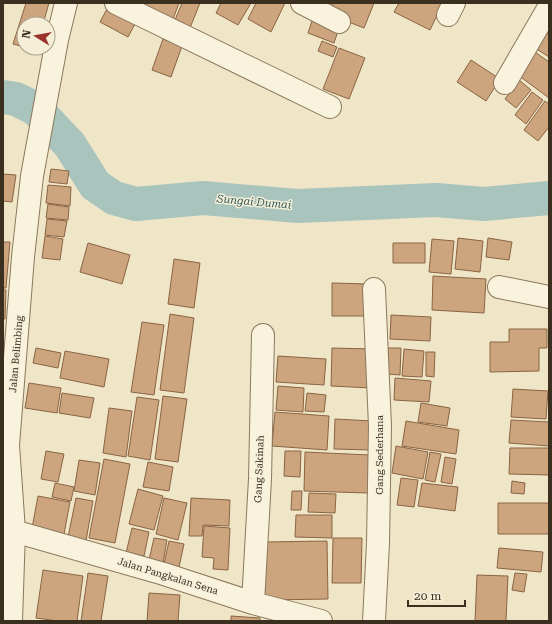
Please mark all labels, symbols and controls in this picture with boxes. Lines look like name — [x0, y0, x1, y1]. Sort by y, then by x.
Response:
north arrow — [16, 16, 56, 56]
text: N — [19, 28, 34, 40]
water label: Sungai Dumai — [215, 192, 292, 212]
street label: Jalan Belimbing — [7, 315, 25, 393]
street label: Gang Sederhana — [374, 415, 385, 495]
street label: Gang Sakinah — [252, 435, 266, 503]
street label: Jalan Pangkalan Sena — [116, 555, 220, 597]
scale bar — [408, 582, 465, 608]
text: 20 m — [414, 589, 441, 603]

